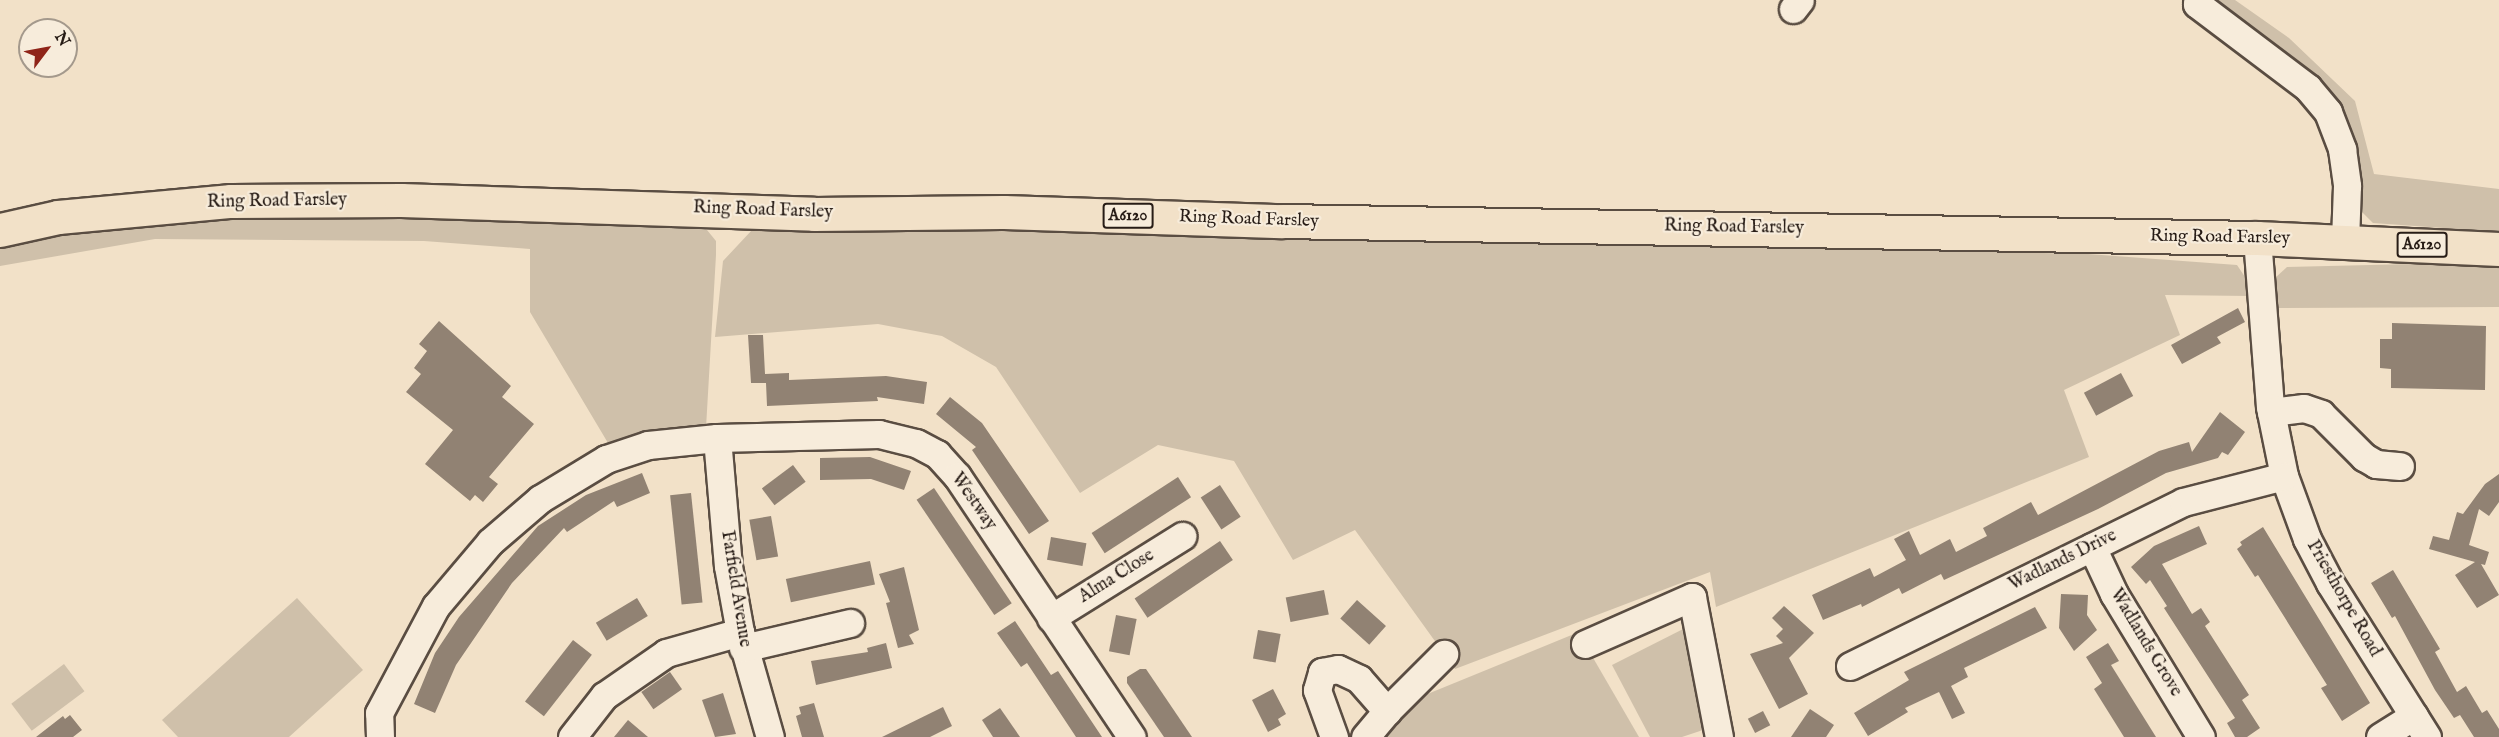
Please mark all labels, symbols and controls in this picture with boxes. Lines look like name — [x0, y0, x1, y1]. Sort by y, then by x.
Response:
north arrow — [18, 18, 78, 78]
text: N — [49, 28, 74, 51]
street label: Ring Road Farsley — [207, 190, 347, 214]
street label: Ring Road Farsley — [693, 198, 833, 224]
road number: A6120 — [1102, 203, 1154, 229]
street label: Ring Road Farsley — [1179, 207, 1319, 233]
street label: Ring Road Farsley — [1664, 216, 1804, 240]
street label: Ring Road Farsley — [2150, 226, 2290, 250]
road number: A6120 — [2396, 232, 2448, 258]
street label: Westway — [945, 469, 1001, 535]
street label: Wadlands Drive — [2005, 526, 2121, 596]
street label: Farfield Avenue — [715, 529, 755, 649]
street label: Priesthorpe Road — [2301, 537, 2385, 661]
street label: Alma Close — [1075, 545, 1159, 609]
street label: Wadlands Grove — [2104, 585, 2186, 701]

